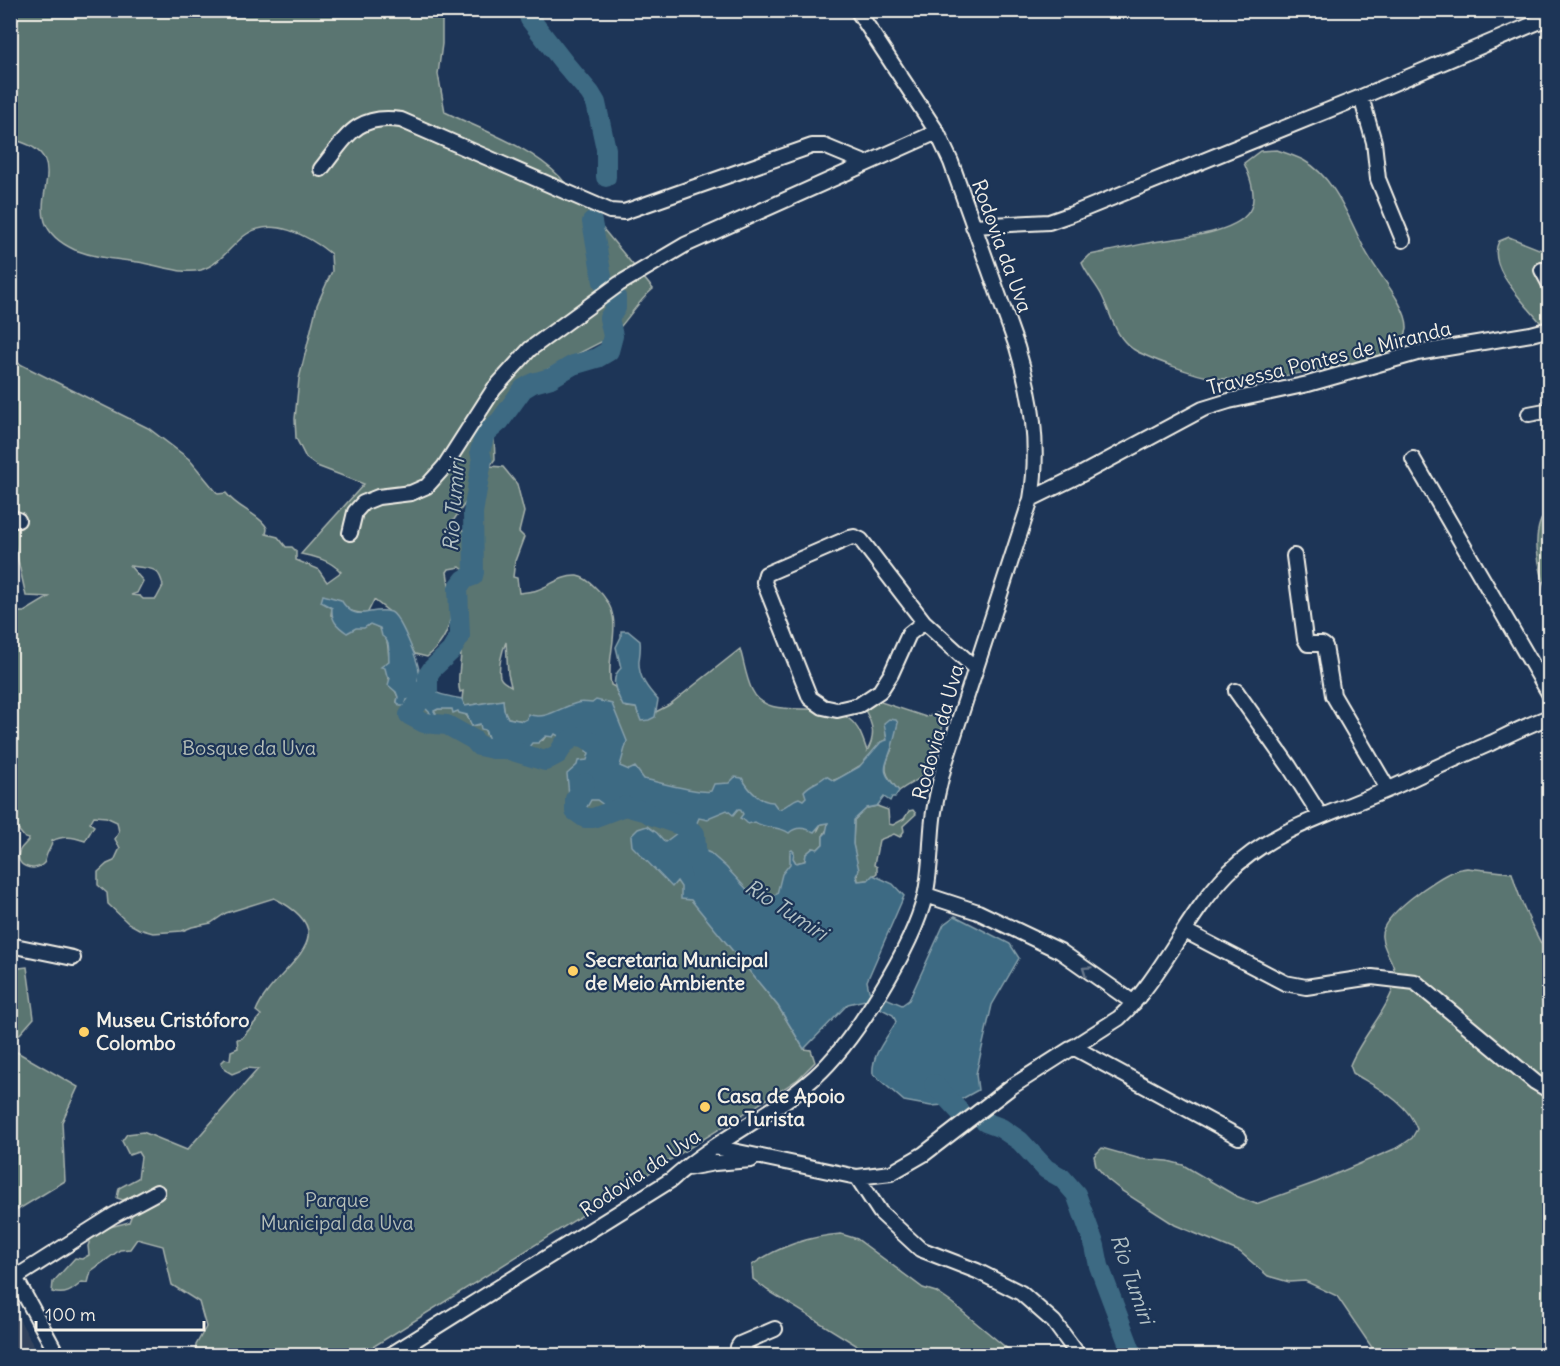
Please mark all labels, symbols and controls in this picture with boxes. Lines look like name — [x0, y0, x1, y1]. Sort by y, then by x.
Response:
street label: Rodovia da Uva — [967, 176, 1038, 316]
street label: Travessa Pontes de Miranda — [1204, 315, 1454, 400]
water label: Rio Tumiri — [437, 455, 470, 552]
street label: Rodovia da Uva — [906, 661, 969, 802]
park label: Bosque da Uva — [182, 735, 316, 760]
water label: Rio Tumiri — [740, 873, 835, 947]
place label: Secretaria Municipal de Meio Ambiente — [585, 947, 768, 995]
marker: Secretaria Municipal de Meio Ambiente — [566, 964, 580, 978]
one-way arrow — [1082, 966, 1093, 977]
place label: Museu Cristóforo Colombo — [96, 1007, 250, 1055]
marker: Museu Cristóforo Colombo — [77, 1025, 91, 1039]
place label: Casa de Apoio ao Turista — [717, 1083, 845, 1131]
marker: Casa de Apoio ao Turista — [698, 1100, 712, 1114]
street label: Rodovia da Uva — [575, 1123, 705, 1222]
park label: Parque Municipal da Uva — [260, 1187, 414, 1235]
water label: Rio Tumiri — [1105, 1230, 1161, 1329]
scale bar — [36, 1294, 204, 1332]
text: 100 m — [45, 1303, 96, 1326]

